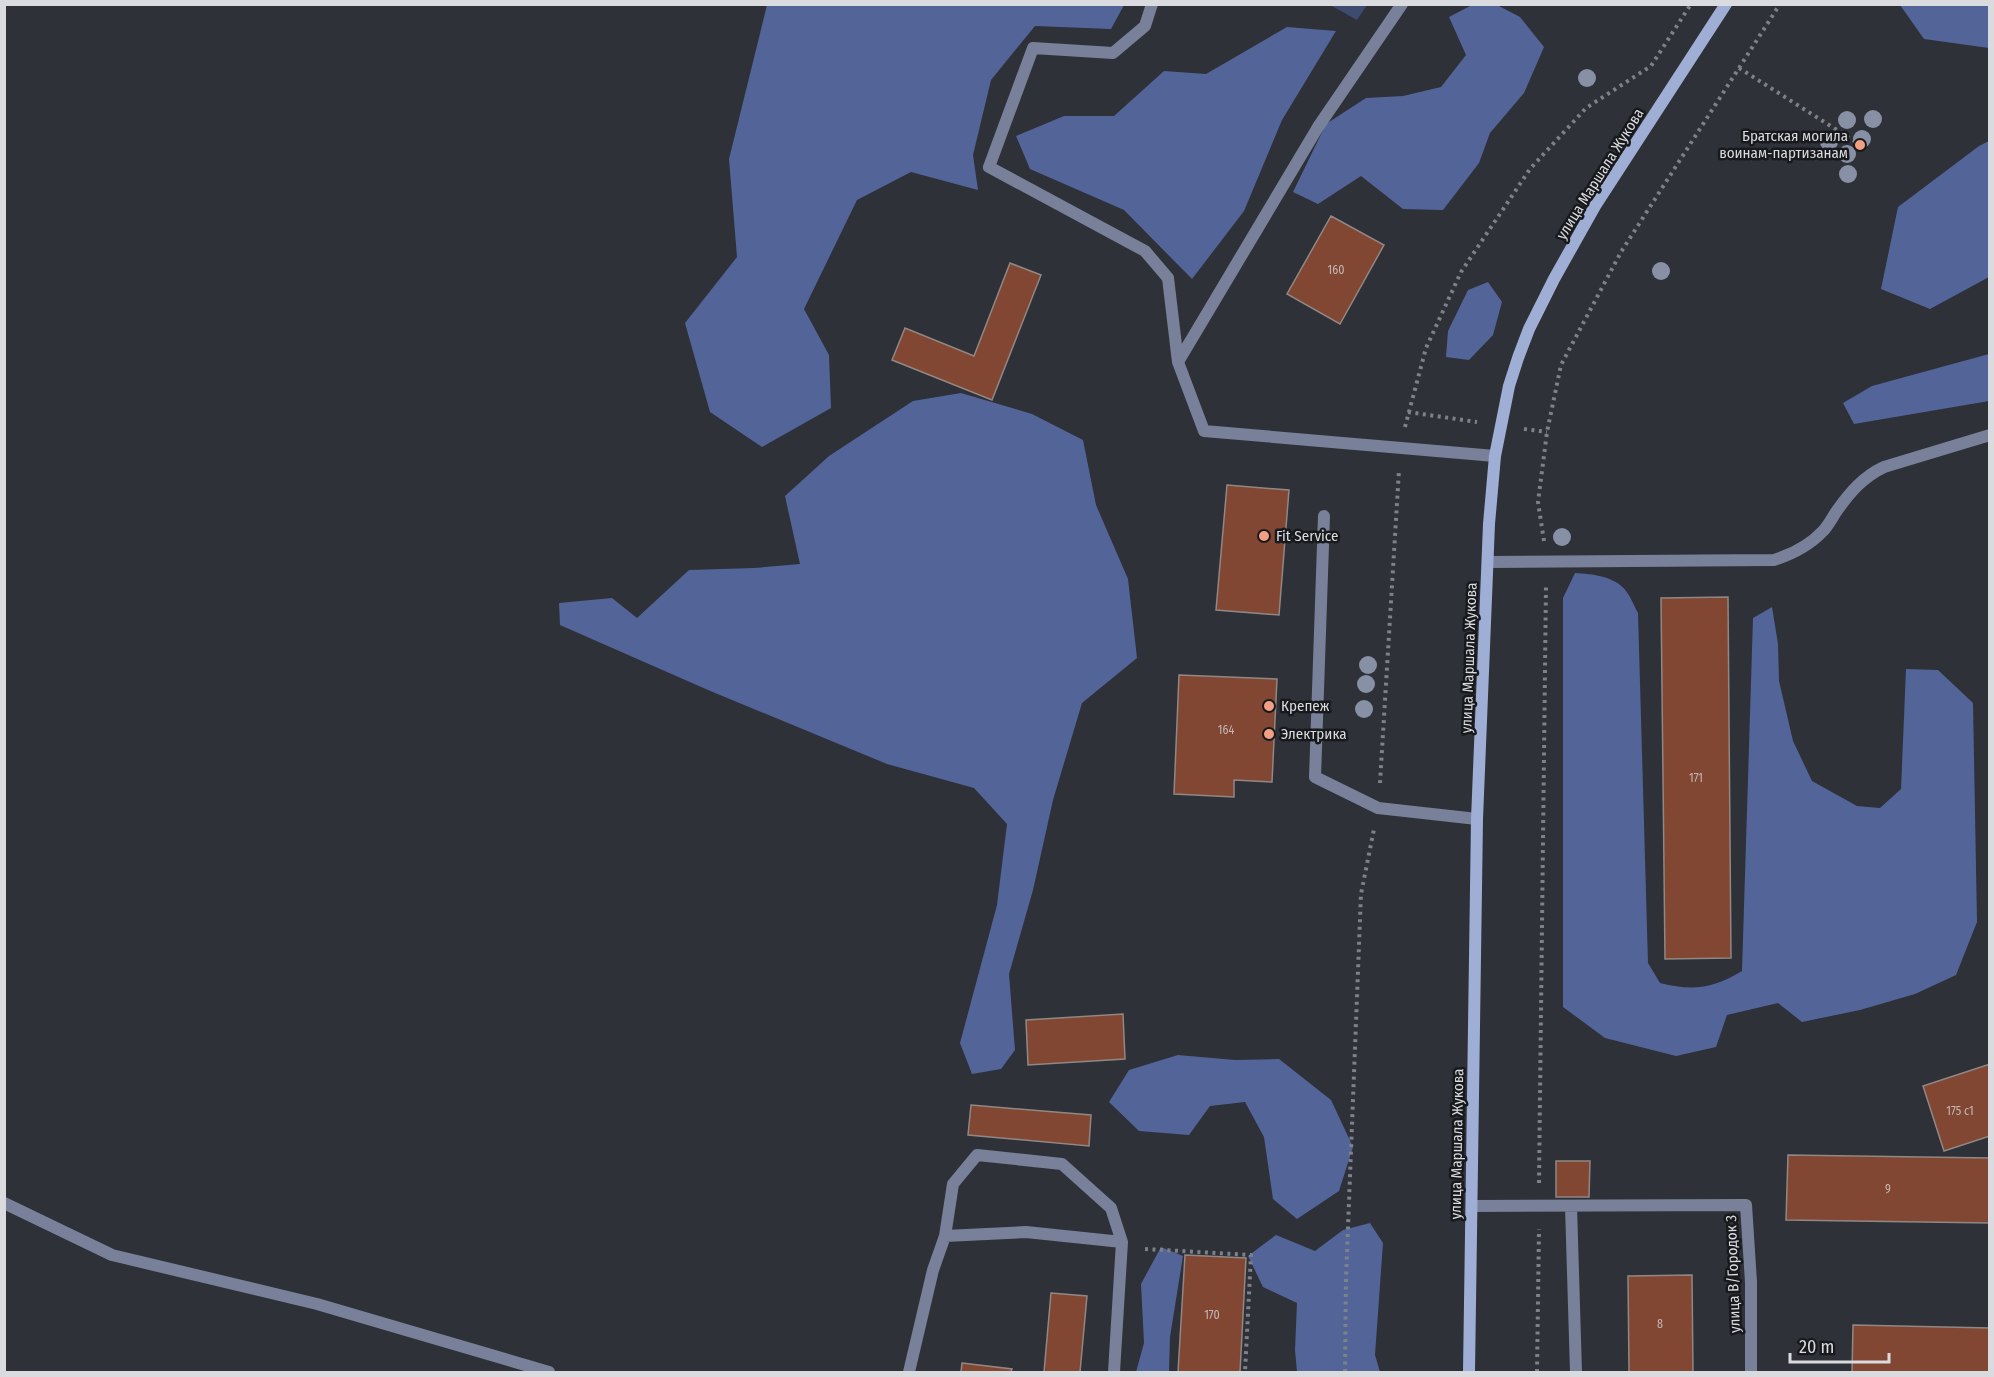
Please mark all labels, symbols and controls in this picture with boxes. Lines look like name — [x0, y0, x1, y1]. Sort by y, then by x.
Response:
street label: улица Маршала Жукова — [1552, 105, 1648, 243]
place label: Братская могила воинам-партизанам — [1719, 127, 1848, 162]
marker: Братская могила воинам-партизанам — [1853, 138, 1867, 152]
house number: 160 — [1328, 263, 1344, 277]
place label: Fit Service — [1276, 527, 1338, 545]
marker: Fit Service — [1257, 529, 1271, 543]
street label: улица Маршала Жукова — [1457, 582, 1481, 734]
place label: Крепеж — [1281, 697, 1330, 715]
marker: Крепеж — [1262, 699, 1276, 713]
house number: 164 — [1218, 723, 1234, 737]
place label: Электрика — [1281, 725, 1347, 743]
marker: Электрика — [1262, 727, 1276, 741]
house number: 171 — [1689, 771, 1703, 785]
street label: улица Маршала Жукова — [1447, 1068, 1467, 1220]
house number: 175 с1 — [1946, 1104, 1974, 1118]
house number: 9 — [1885, 1182, 1891, 1196]
street label: улица В/Городок 3 — [1722, 1214, 1744, 1333]
house number: 170 — [1204, 1308, 1220, 1322]
house number: 8 — [1657, 1317, 1663, 1331]
scale bar — [1790, 1326, 1889, 1364]
text: 20 m — [1799, 1336, 1834, 1358]

